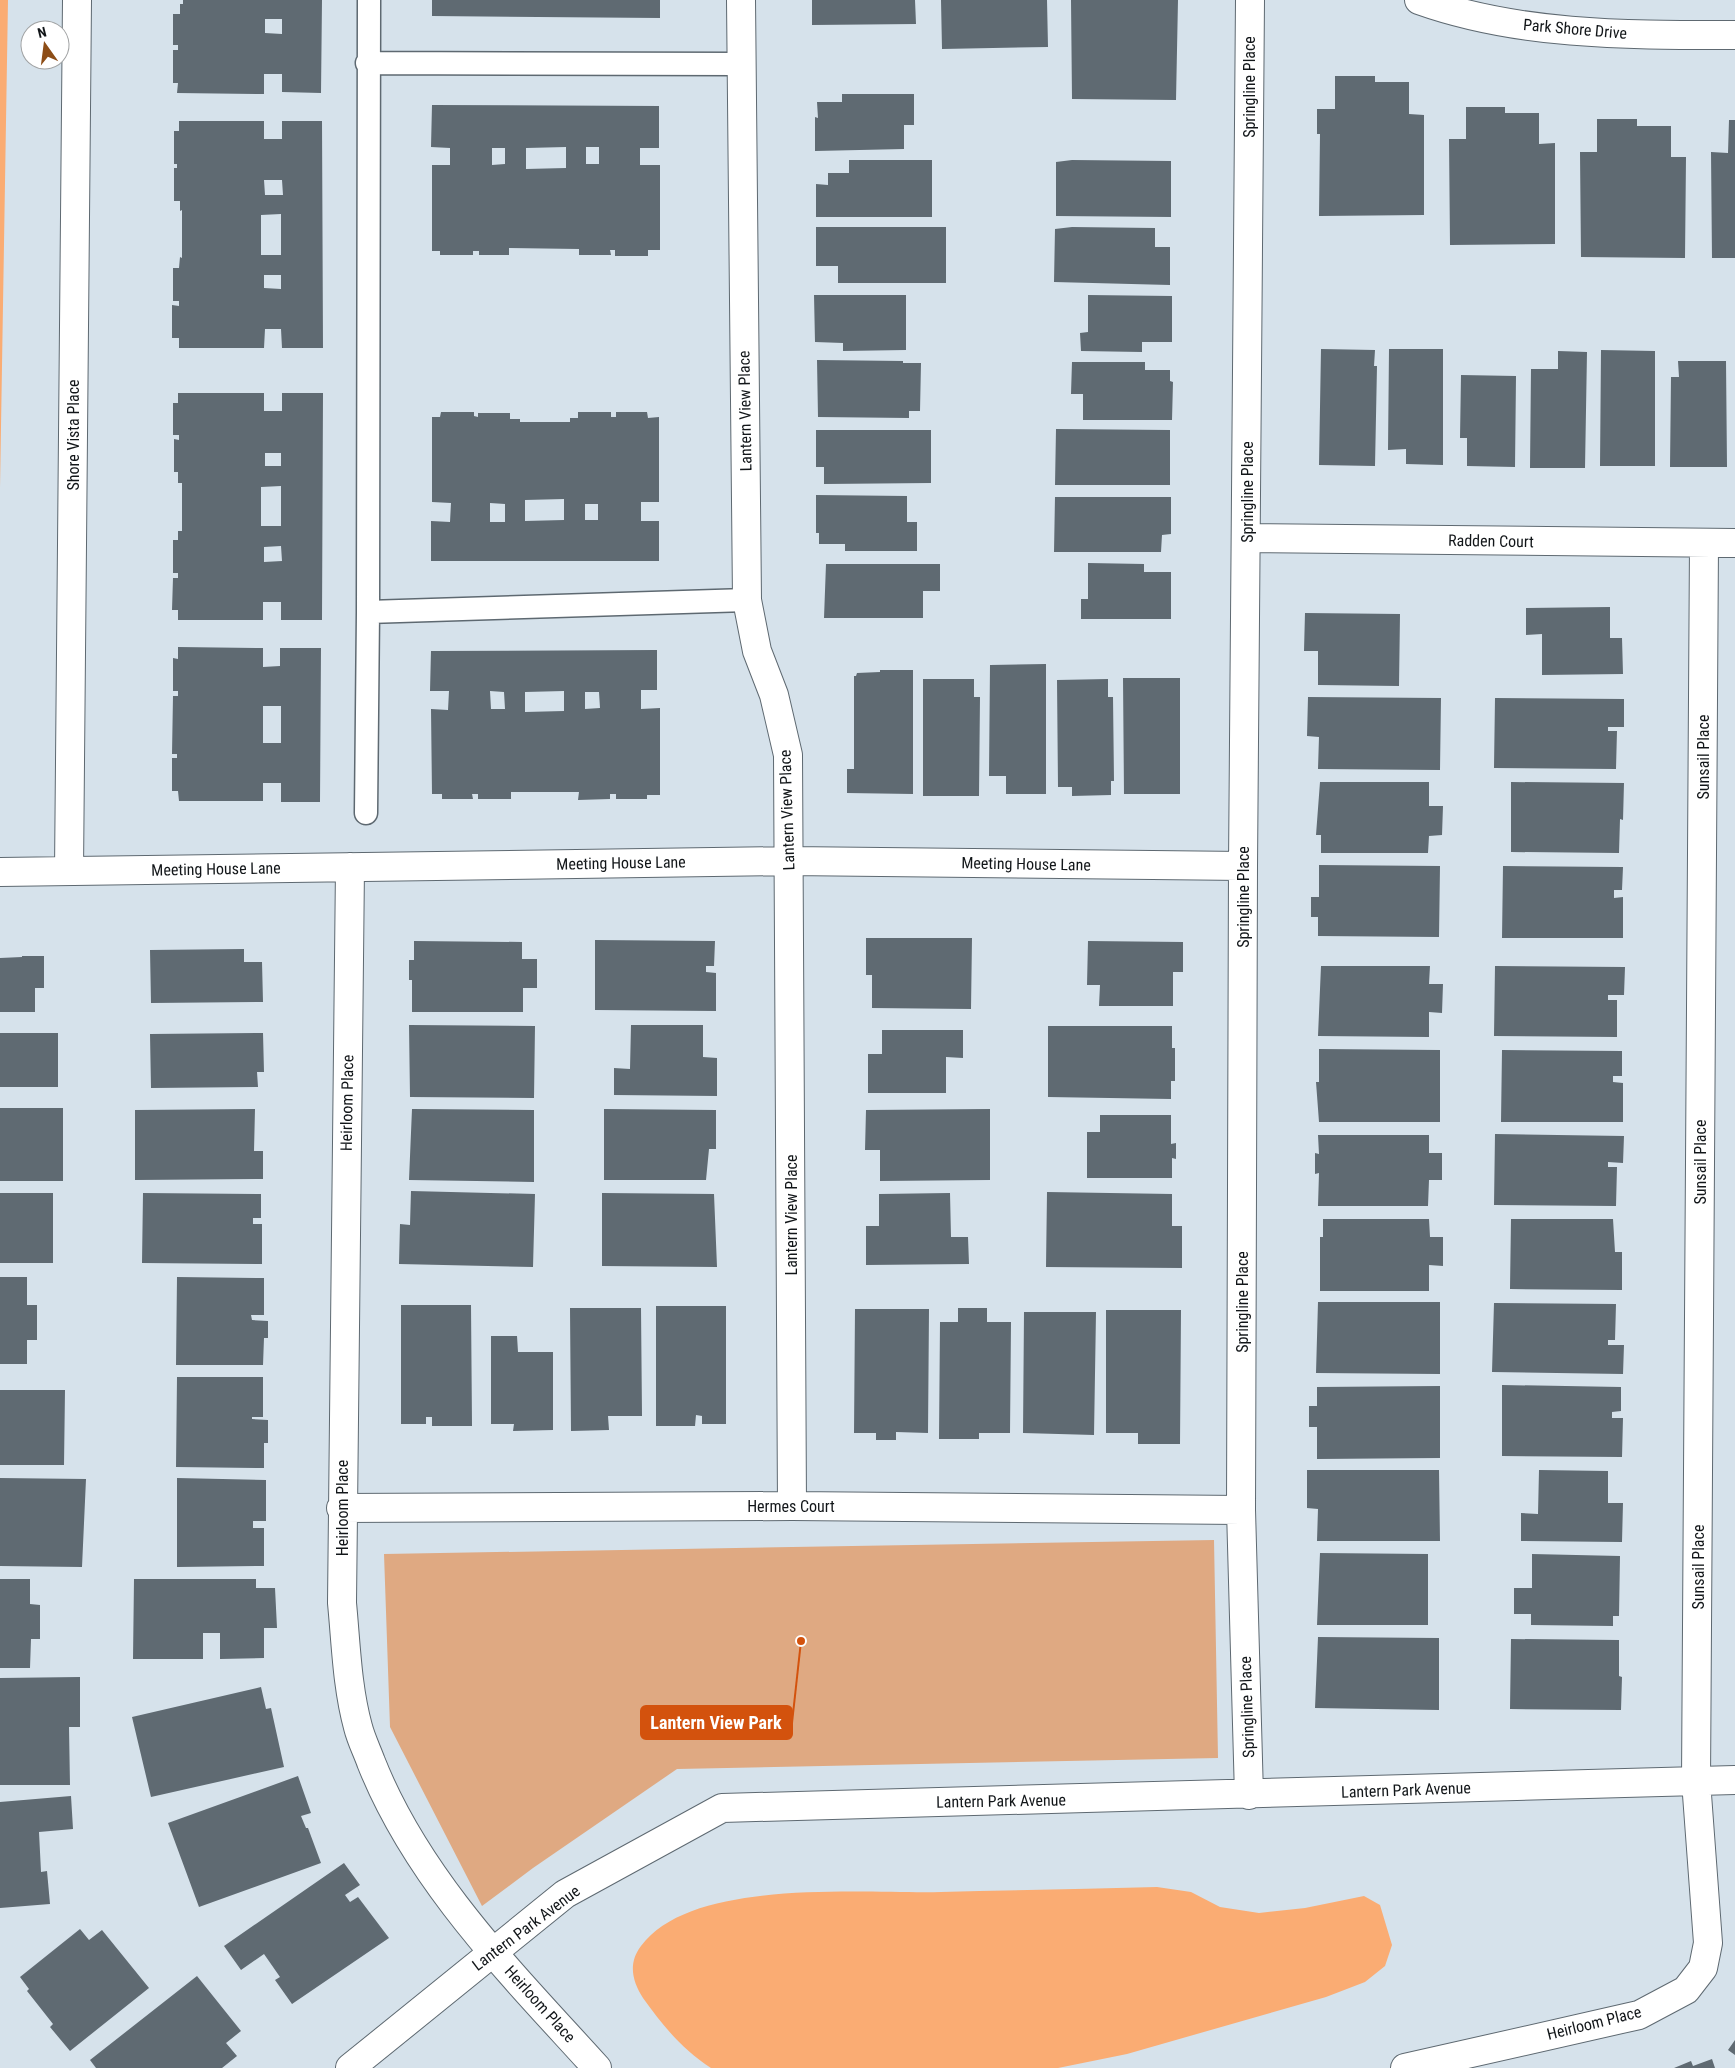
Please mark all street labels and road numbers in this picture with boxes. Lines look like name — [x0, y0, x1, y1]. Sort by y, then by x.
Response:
street label: Park Shore Drive — [1522, 15, 1628, 43]
street label: Springline Place — [1240, 36, 1259, 138]
street label: Lantern View Place — [734, 350, 756, 472]
street label: Shore Vista Place — [64, 379, 83, 491]
street label: Springline Place — [1238, 441, 1257, 543]
street label: Radden Court — [1448, 531, 1534, 551]
street label: Sunsail Place — [1694, 715, 1713, 799]
street label: Lantern View Place — [775, 749, 799, 871]
street label: Springline Place — [1234, 846, 1253, 948]
street label: Meeting House Lane — [556, 852, 686, 874]
street label: Meeting House Lane — [961, 853, 1091, 875]
street label: Meeting House Lane — [151, 858, 281, 880]
street label: Heirloom Place — [337, 1055, 357, 1151]
street label: Sunsail Place — [1691, 1120, 1710, 1204]
street label: Lantern View Place — [782, 1155, 801, 1275]
street label: Springline Place — [1233, 1251, 1252, 1353]
street label: Heirloom Place — [333, 1460, 352, 1556]
street label: Hermes Court — [747, 1497, 835, 1516]
street label: Sunsail Place — [1689, 1525, 1708, 1609]
street label: Springline Place — [1236, 1656, 1258, 1758]
street label: Lantern Park Avenue — [1341, 1778, 1471, 1802]
street label: Lantern Park Avenue — [936, 1790, 1066, 1812]
street label: Lantern Park Avenue — [468, 1881, 584, 1975]
street label: Heirloom Place — [501, 1962, 579, 2046]
street label: Heirloom Place — [1545, 2002, 1643, 2044]

